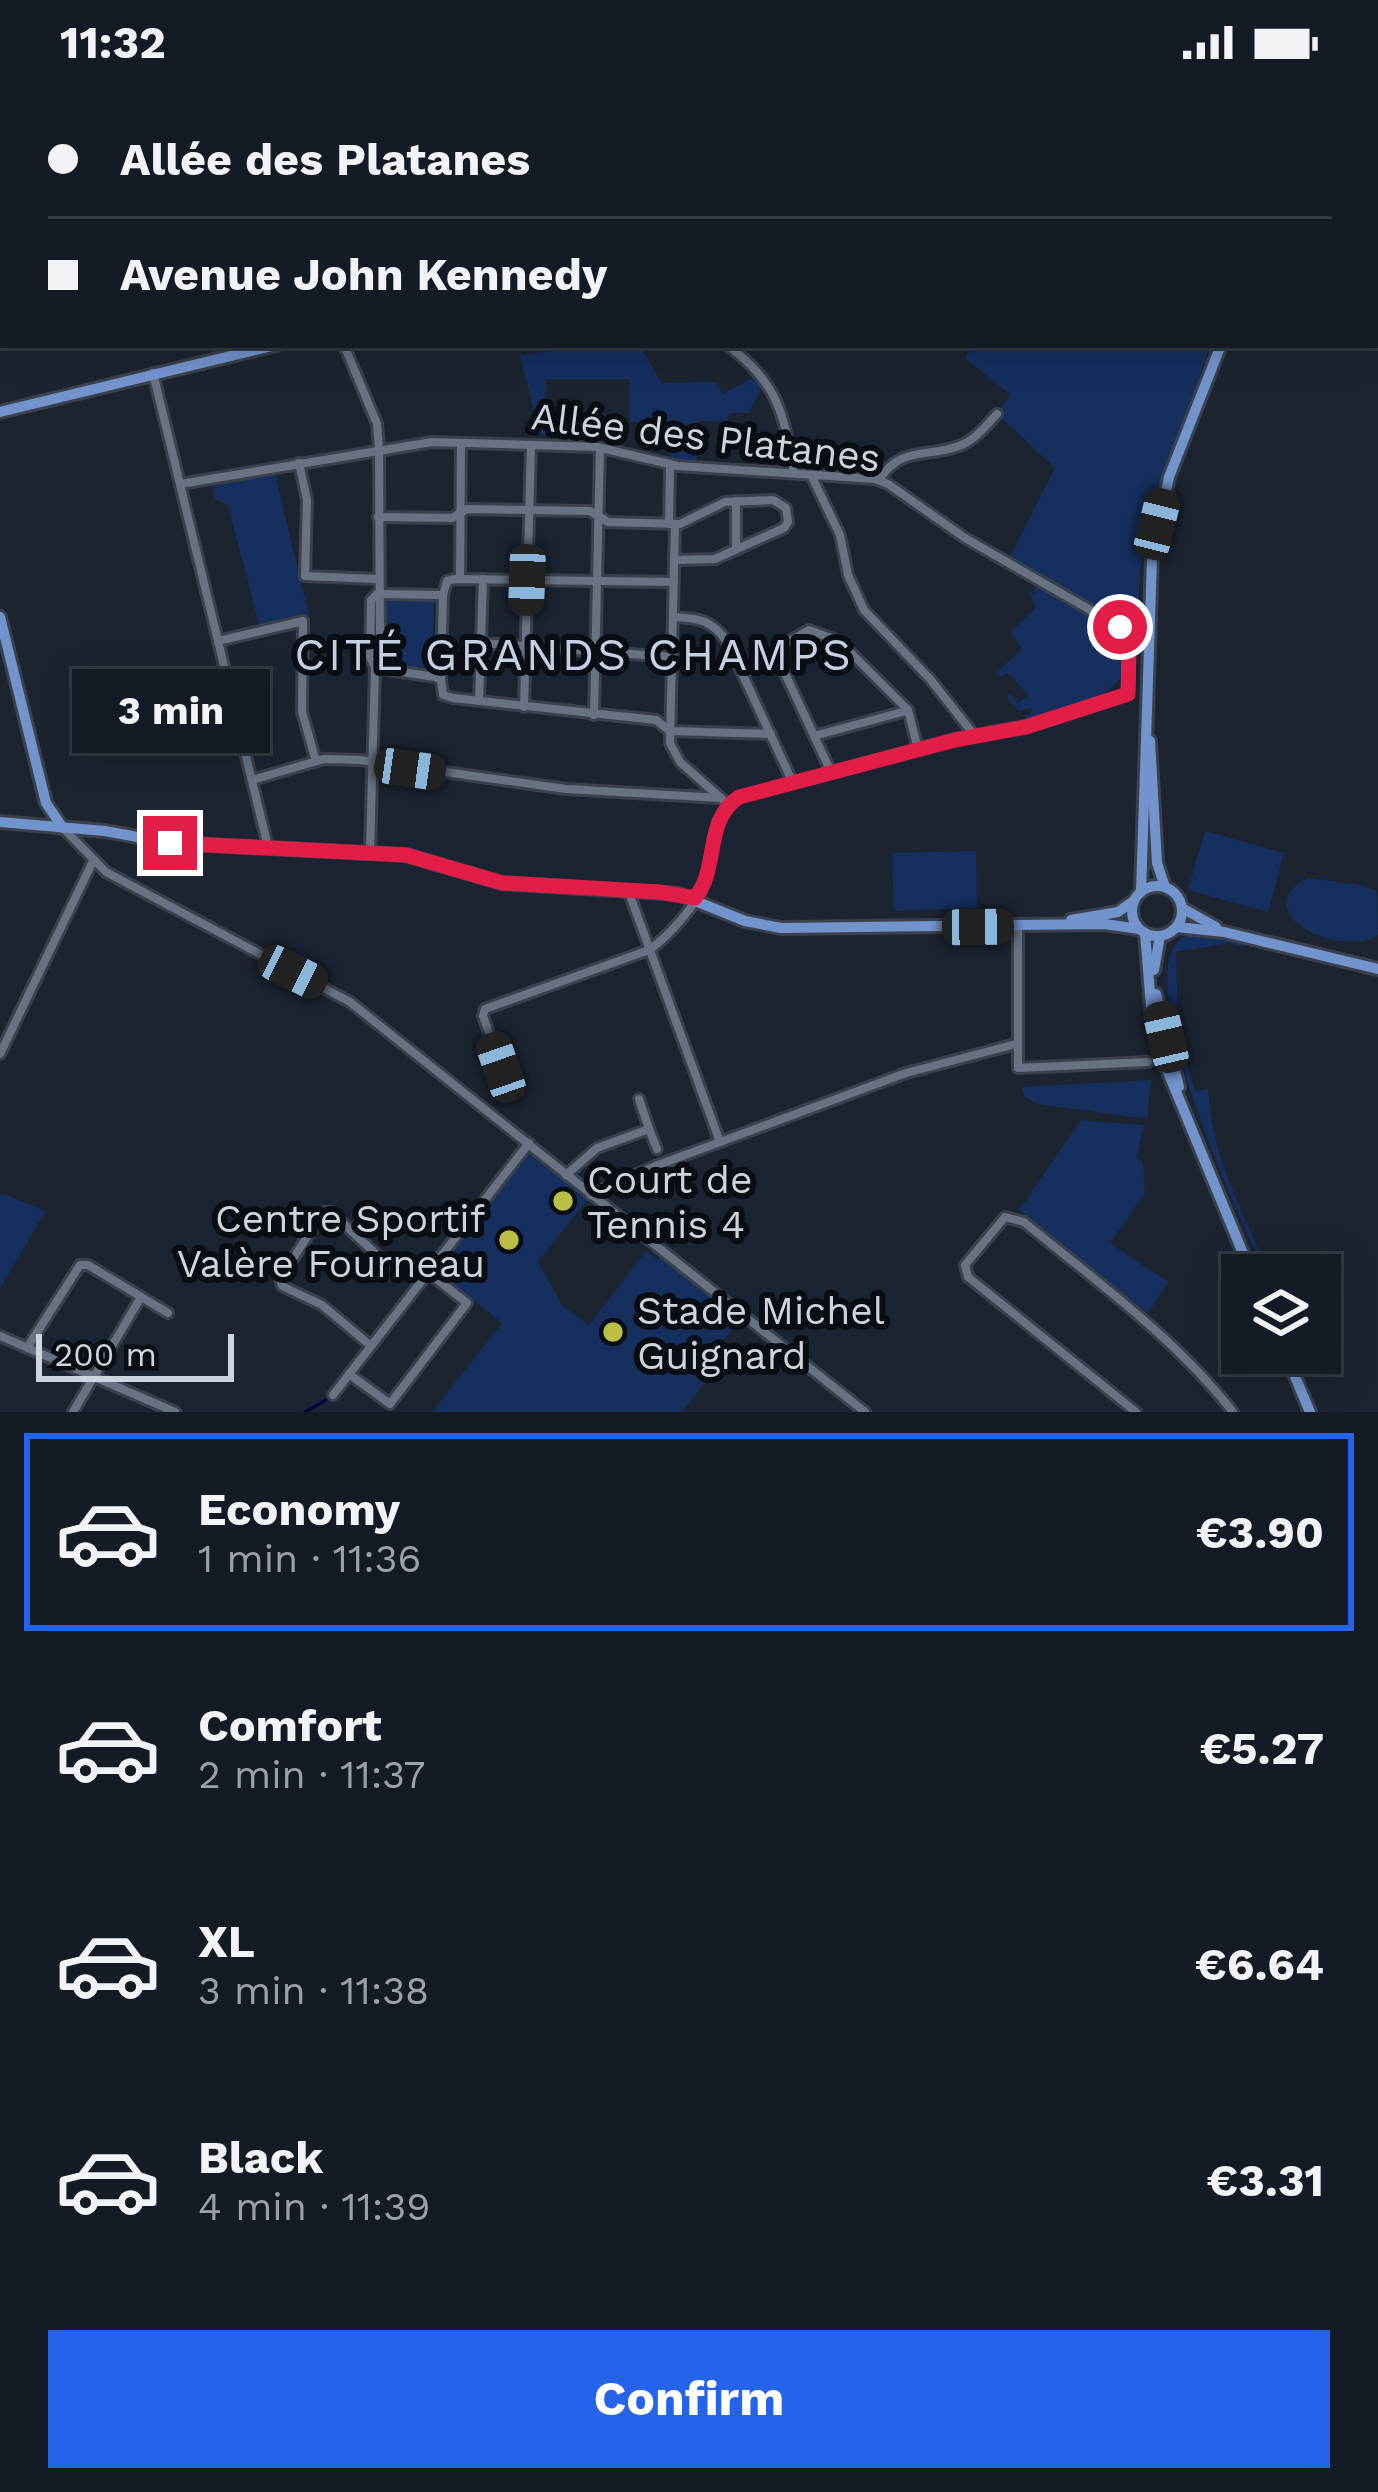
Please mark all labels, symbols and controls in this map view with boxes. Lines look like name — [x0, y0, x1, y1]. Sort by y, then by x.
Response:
text: 11:32 — [60, 16, 166, 69]
text: Allée des Platanes — [120, 133, 530, 186]
text: Avenue John Kennedy — [120, 248, 607, 301]
street label: Allée des Platanes — [529, 393, 883, 481]
car — [1131, 485, 1183, 563]
car — [508, 543, 546, 617]
route start — [1093, 600, 1147, 654]
district label: CITÉ GRANDS CHAMPS — [294, 628, 854, 681]
callout: 3 min — [71, 669, 269, 753]
text: 3 min — [118, 688, 224, 733]
car — [372, 746, 448, 792]
route end — [143, 816, 197, 870]
car — [942, 908, 1014, 946]
car — [253, 940, 333, 1004]
car — [1140, 998, 1192, 1076]
car — [472, 1027, 530, 1107]
place label: Court de Tennis 4 — [587, 1157, 753, 1247]
marker: Court de Tennis 4 — [550, 1188, 576, 1214]
place label: Centre Sportif Valère Fourneau — [177, 1196, 485, 1286]
marker: Centre Sportif Valère Fourneau — [496, 1227, 522, 1253]
map controls — [1221, 1254, 1341, 1374]
button: layers — [1221, 1254, 1341, 1374]
place label: Stade Michel Guignard — [637, 1288, 885, 1378]
marker: Stade Michel Guignard — [600, 1319, 626, 1345]
scale bar — [36, 1328, 234, 1381]
text: 200 m — [54, 1335, 157, 1374]
icon: car — [54, 1478, 162, 1586]
text: Economy — [198, 1483, 400, 1536]
text: €3.90 — [1196, 1506, 1324, 1559]
text: 1 min · 11:36 — [198, 1536, 421, 1581]
icon: car — [54, 1694, 162, 1802]
text: Comfort — [198, 1699, 382, 1752]
text: €5.27 — [1200, 1722, 1324, 1775]
text: 2 min · 11:37 — [198, 1752, 425, 1797]
icon: car — [54, 1910, 162, 2018]
text: XL — [198, 1915, 255, 1968]
text: €6.64 — [1195, 1938, 1324, 1991]
text: 3 min · 11:38 — [198, 1968, 429, 2013]
icon: car — [54, 2126, 162, 2234]
text: Black — [198, 2131, 323, 2184]
text: €3.31 — [1207, 2154, 1324, 2207]
text: 4 min · 11:39 — [198, 2184, 430, 2229]
button: Confirm — [48, 2330, 1330, 2468]

